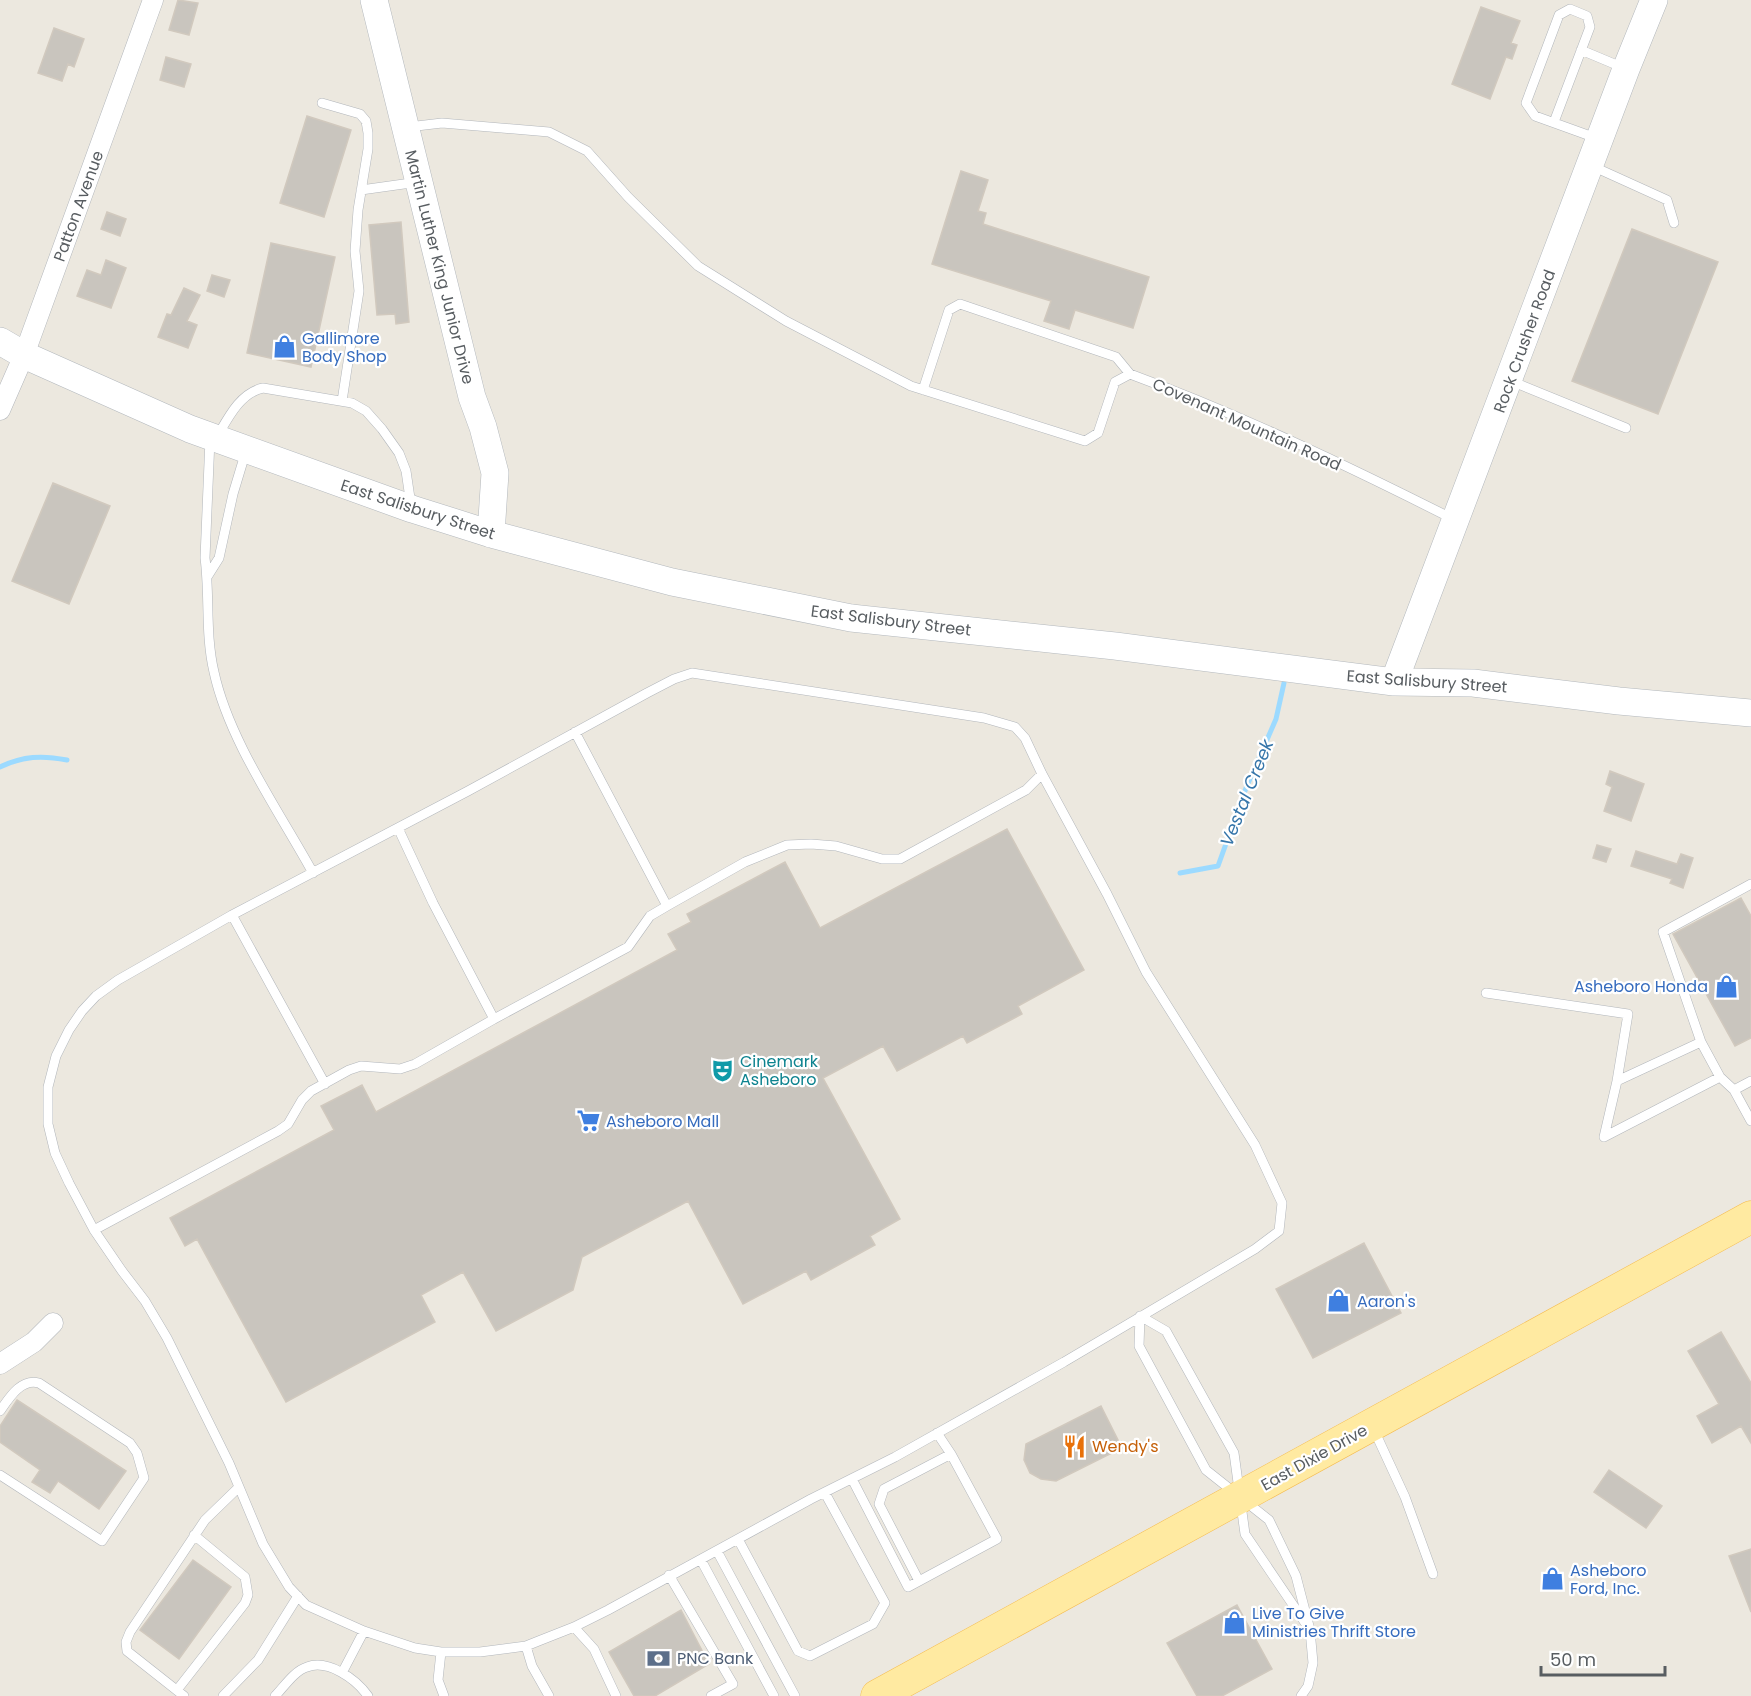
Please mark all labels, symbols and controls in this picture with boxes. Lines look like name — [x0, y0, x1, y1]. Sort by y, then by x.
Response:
street label: Patton Avenue — [48, 147, 109, 265]
street label: Martin Luther King Junior Drive — [399, 148, 480, 387]
street label: Rock Crusher Road — [1488, 266, 1561, 416]
place label: Gallimore Body Shop — [302, 327, 387, 368]
shop icon: Gallimore Body Shop — [271, 334, 297, 360]
street label: Covenant Mountain Road — [1149, 372, 1345, 476]
street label: East Salisbury Street — [338, 474, 498, 545]
street label: East Salisbury Street — [810, 599, 972, 642]
street label: East Salisbury Street — [1346, 664, 1508, 699]
water label: Vestal Creek — [1214, 735, 1280, 850]
shop icon: Asheboro Honda — [1713, 973, 1739, 999]
place label: Asheboro Honda — [1574, 975, 1708, 998]
place label: Cinemark Asheboro — [740, 1050, 819, 1091]
theatre icon: Cinemark Asheboro — [709, 1057, 735, 1083]
supermarket icon: Asheboro Mall — [575, 1108, 601, 1134]
place label: Asheboro Mall — [606, 1110, 719, 1133]
shop icon: Aaron's — [1326, 1288, 1352, 1314]
place label: Aaron's — [1357, 1290, 1416, 1313]
street label: East Dixie Drive — [1257, 1419, 1372, 1496]
restaurant icon: Wendy's — [1061, 1433, 1087, 1459]
place label: Wendy's — [1092, 1435, 1159, 1458]
place label: Asheboro Ford, Inc. — [1570, 1559, 1647, 1600]
shop icon: Asheboro Ford, Inc. — [1539, 1566, 1565, 1592]
place label: Live To Give Ministries Thrift Store — [1252, 1602, 1416, 1643]
shop icon: Live To Give Ministries Thrift Store — [1221, 1609, 1247, 1635]
scale bar — [1541, 1639, 1666, 1677]
bank icon: PNC Bank — [646, 1645, 672, 1671]
place label: PNC Bank — [677, 1647, 754, 1670]
text: 50 m — [1550, 1647, 1596, 1672]

